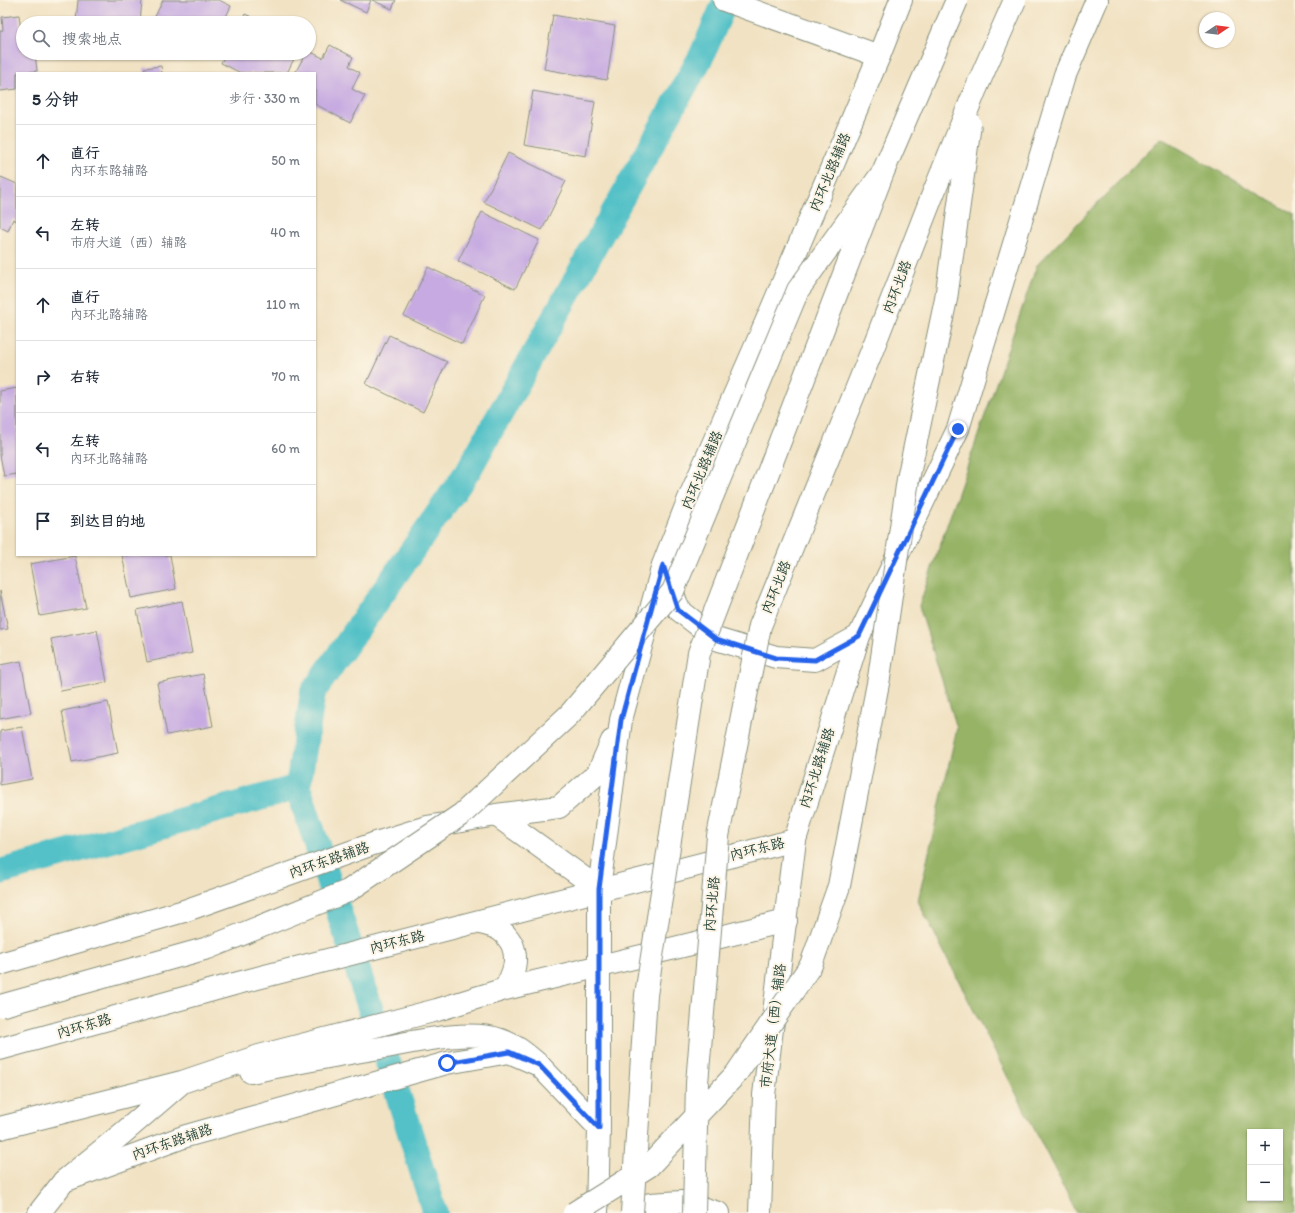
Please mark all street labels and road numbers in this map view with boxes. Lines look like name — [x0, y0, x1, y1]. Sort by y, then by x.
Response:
street label: 内环北路辅路 — [806, 130, 854, 214]
street label: 内环北路 — [879, 258, 915, 316]
street label: 内环北路辅路 — [678, 428, 726, 512]
street label: 内环北路 — [758, 558, 794, 616]
street label: 内环北路辅路 — [796, 725, 838, 811]
street label: 内环东路 — [728, 834, 786, 864]
street label: 内环东路辅路 — [287, 838, 371, 882]
street label: 内环北路 — [701, 875, 723, 933]
street label: 内环东路 — [368, 927, 426, 957]
street label: 市府大道（西）辅路 — [757, 962, 789, 1090]
street label: 内环东路 — [55, 1010, 113, 1042]
street label: 内环东路辅路 — [130, 1120, 214, 1164]

